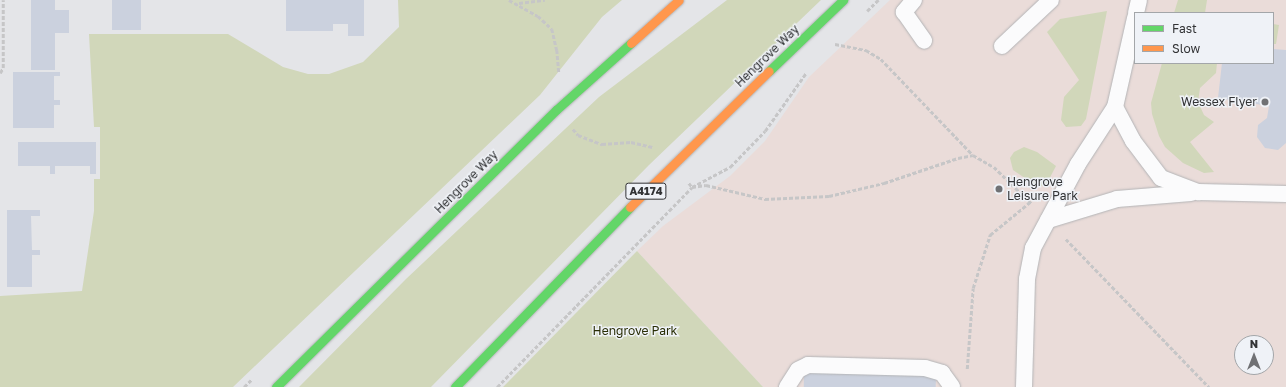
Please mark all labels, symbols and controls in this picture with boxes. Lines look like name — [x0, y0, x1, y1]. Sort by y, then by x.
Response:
legend — [1134, 12, 1274, 64]
text: Fast — [1172, 21, 1197, 36]
street label: Hengrove Way — [732, 22, 802, 90]
text: Slow — [1172, 41, 1200, 56]
place label: Wessex Flyer — [1181, 95, 1257, 109]
marker: Wessex Flyer — [1260, 97, 1270, 107]
street label: Hengrove Way — [432, 148, 500, 216]
place label: Hengrove Leisure Park — [1007, 175, 1078, 203]
road number: A4174 — [625, 182, 667, 200]
marker: Hengrove Leisure Park — [994, 184, 1004, 194]
park label: Hengrove Park — [593, 324, 677, 338]
north arrow — [1234, 335, 1274, 375]
text: N — [1250, 337, 1258, 350]

